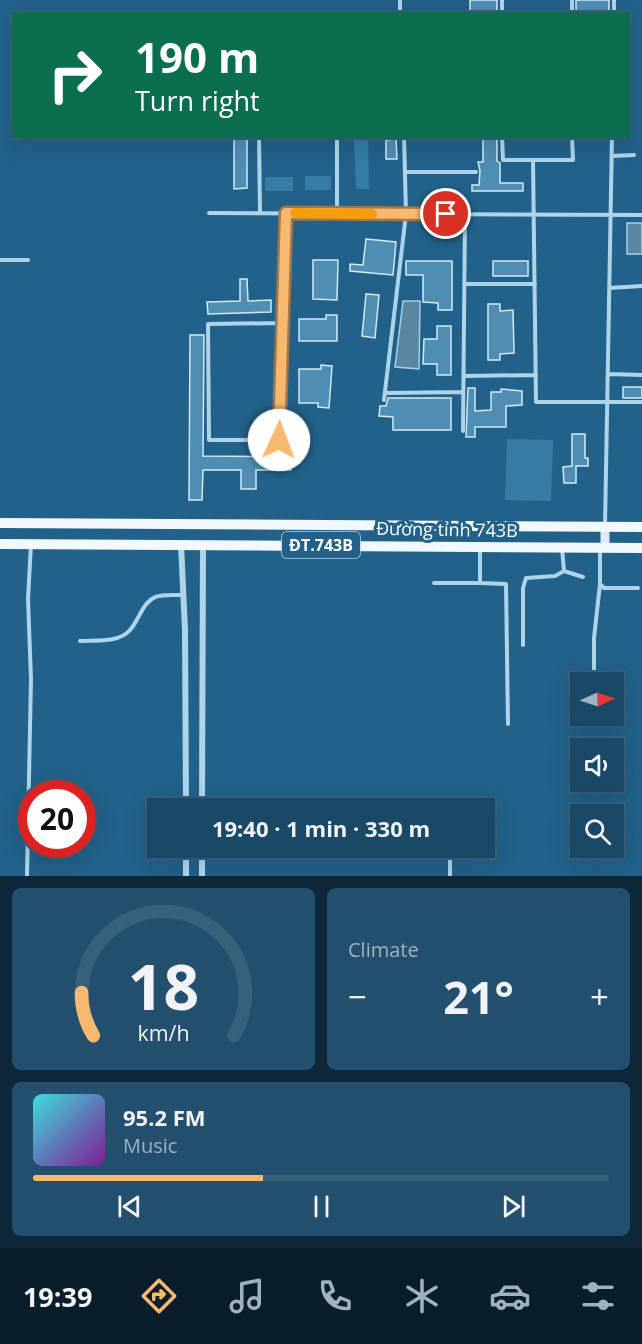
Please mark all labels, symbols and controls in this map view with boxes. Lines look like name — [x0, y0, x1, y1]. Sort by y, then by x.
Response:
text: 190 m — [135, 28, 259, 85]
icon: right — [36, 36, 114, 114]
text: Turn right — [135, 82, 260, 119]
pin — [420, 188, 471, 239]
icon: arrive — [429, 197, 462, 230]
position arrow — [247, 408, 311, 472]
street label: Đường tỉnh 743B — [376, 516, 518, 542]
road number: ĐT.743B — [282, 532, 360, 558]
north arrow — [570, 672, 624, 726]
map controls — [570, 672, 624, 858]
button: sound — [570, 738, 624, 792]
speed limit sign: 20 — [18, 780, 96, 858]
button: search — [570, 804, 624, 858]
text: 19:40 · 1 min · 330 m — [212, 813, 430, 843]
text: Climate — [348, 936, 419, 963]
text: 18 — [128, 943, 199, 1028]
text: 21° — [443, 966, 514, 1027]
text: − — [348, 974, 367, 1019]
text: + — [590, 974, 609, 1019]
text: km/h — [137, 1018, 190, 1047]
text: 95.2 FM — [123, 1102, 206, 1132]
text: Music — [123, 1132, 177, 1159]
icon: previous — [113, 1190, 146, 1223]
icon: pause — [305, 1190, 338, 1223]
icon: next — [497, 1190, 530, 1223]
icon: directions — [138, 1275, 180, 1317]
icon: music — [226, 1275, 268, 1317]
icon: phone — [314, 1275, 356, 1317]
icon: climate — [401, 1275, 443, 1317]
icon: car — [489, 1275, 531, 1317]
icon: filters — [577, 1275, 619, 1317]
text: 19:39 — [23, 1278, 92, 1315]

